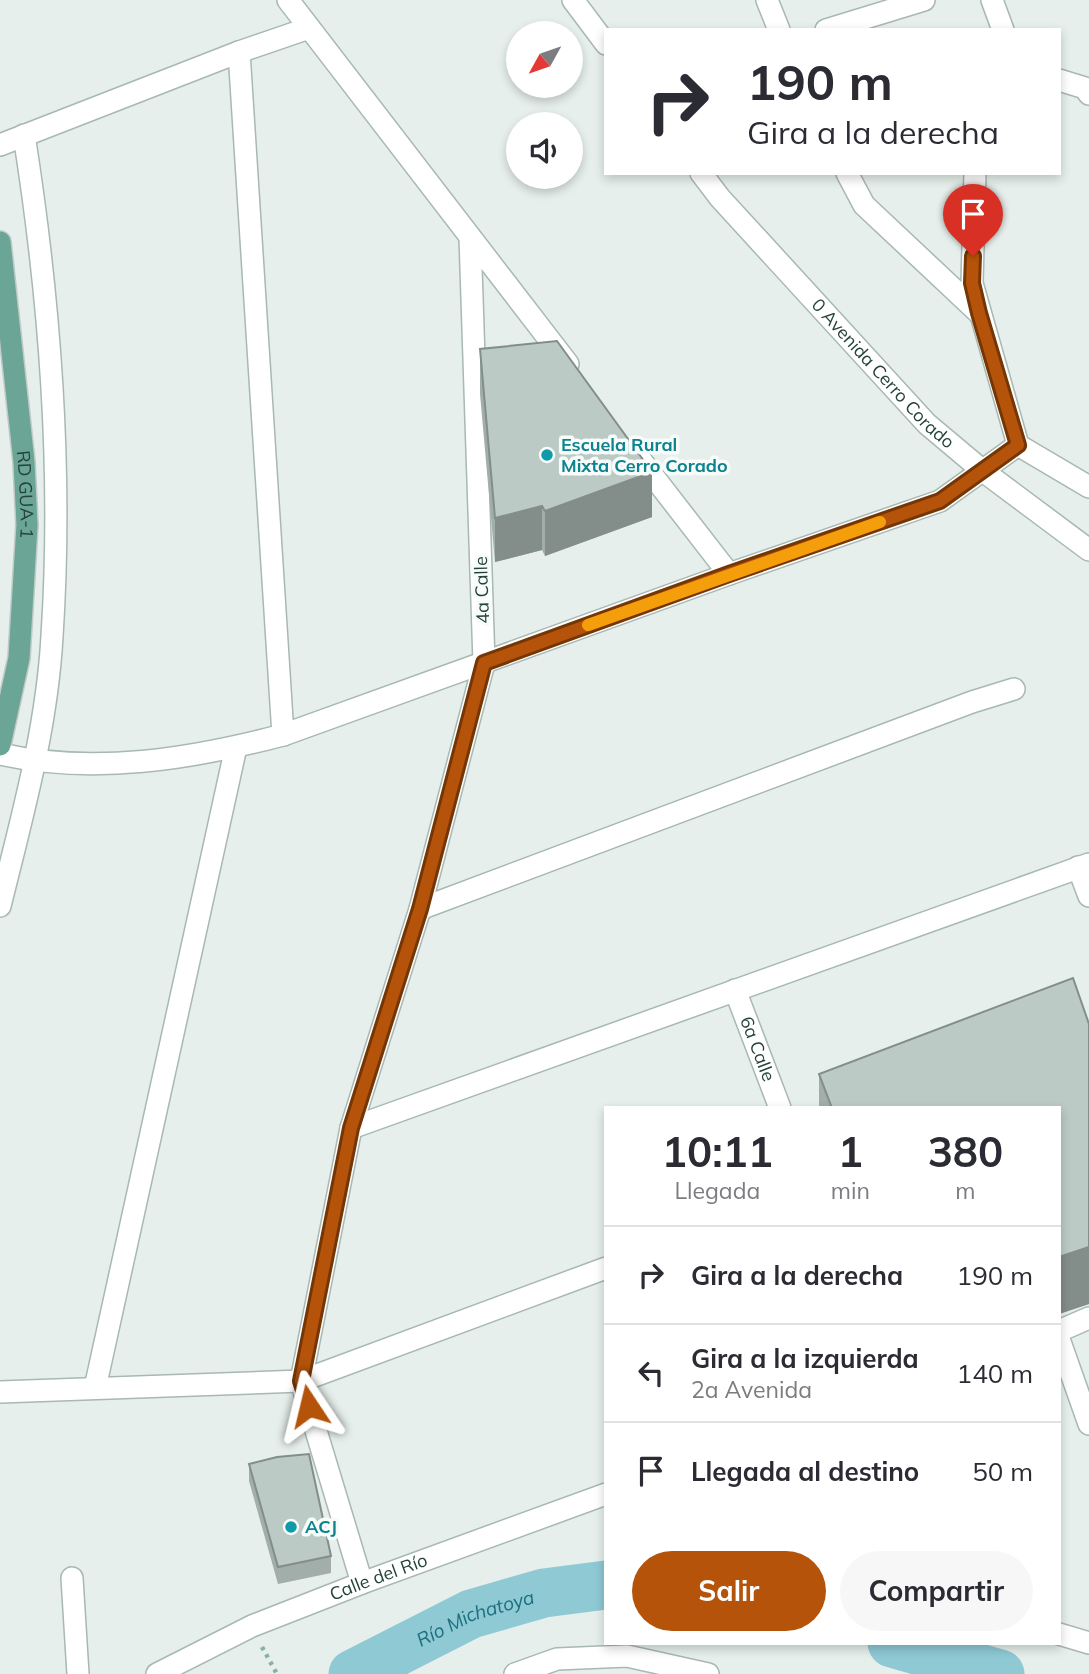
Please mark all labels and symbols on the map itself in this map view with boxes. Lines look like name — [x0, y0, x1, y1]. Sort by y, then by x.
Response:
north arrow — [506, 21, 583, 98]
pin — [943, 184, 1003, 256]
street label: 0 Avenida Cerro Corado — [807, 293, 960, 453]
place label: Escuela Rural Mixta Cerro Corado — [561, 433, 728, 477]
marker: Escuela Rural Mixta Cerro Corado — [539, 447, 555, 463]
street label: RD GUA-1 — [12, 449, 39, 539]
street label: 4a Calle — [469, 556, 494, 624]
street label: 6a Calle — [735, 1013, 781, 1084]
position arrow — [272, 1369, 346, 1443]
place label: ACJ — [305, 1515, 337, 1538]
marker: ACJ — [283, 1519, 299, 1535]
street label: Calle del Río — [326, 1548, 430, 1606]
water label: Río Michatoya — [412, 1584, 537, 1652]

